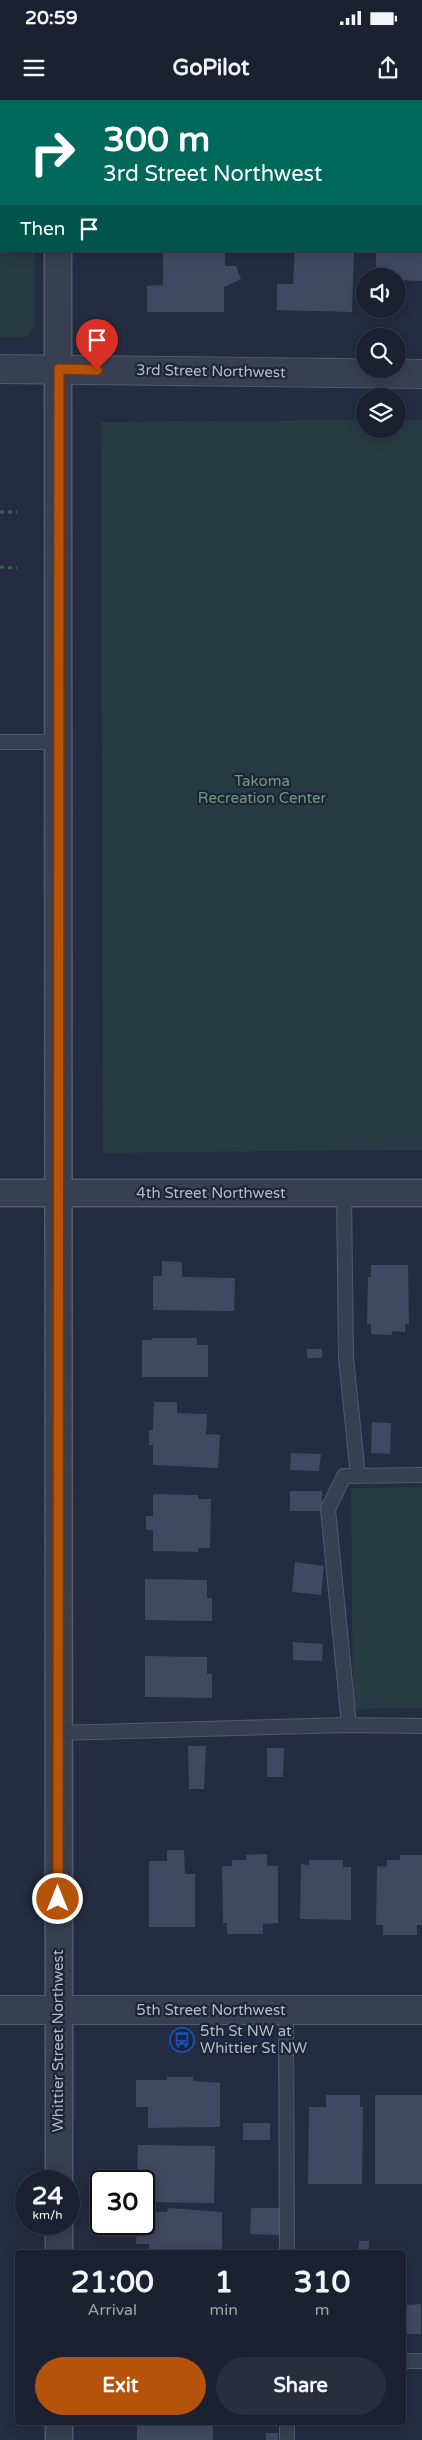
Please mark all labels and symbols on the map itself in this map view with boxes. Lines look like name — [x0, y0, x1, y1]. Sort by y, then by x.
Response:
pin — [76, 319, 118, 370]
street label: 3rd Street Northwest — [136, 361, 286, 381]
park label: Takoma Recreation Center — [198, 772, 327, 807]
street label: 4th Street Northwest — [136, 1184, 286, 1202]
position arrow — [31, 1872, 83, 1924]
street label: Whittier Street Northwest — [49, 1949, 67, 2132]
street label: 5th Street Northwest — [136, 2001, 286, 2019]
place label: 5th St NW at Whittier St NW — [200, 2022, 307, 2057]
bus stop icon: 5th St NW at Whittier St NW — [169, 2027, 195, 2053]
speed limit sign: 30 — [90, 2170, 155, 2235]

